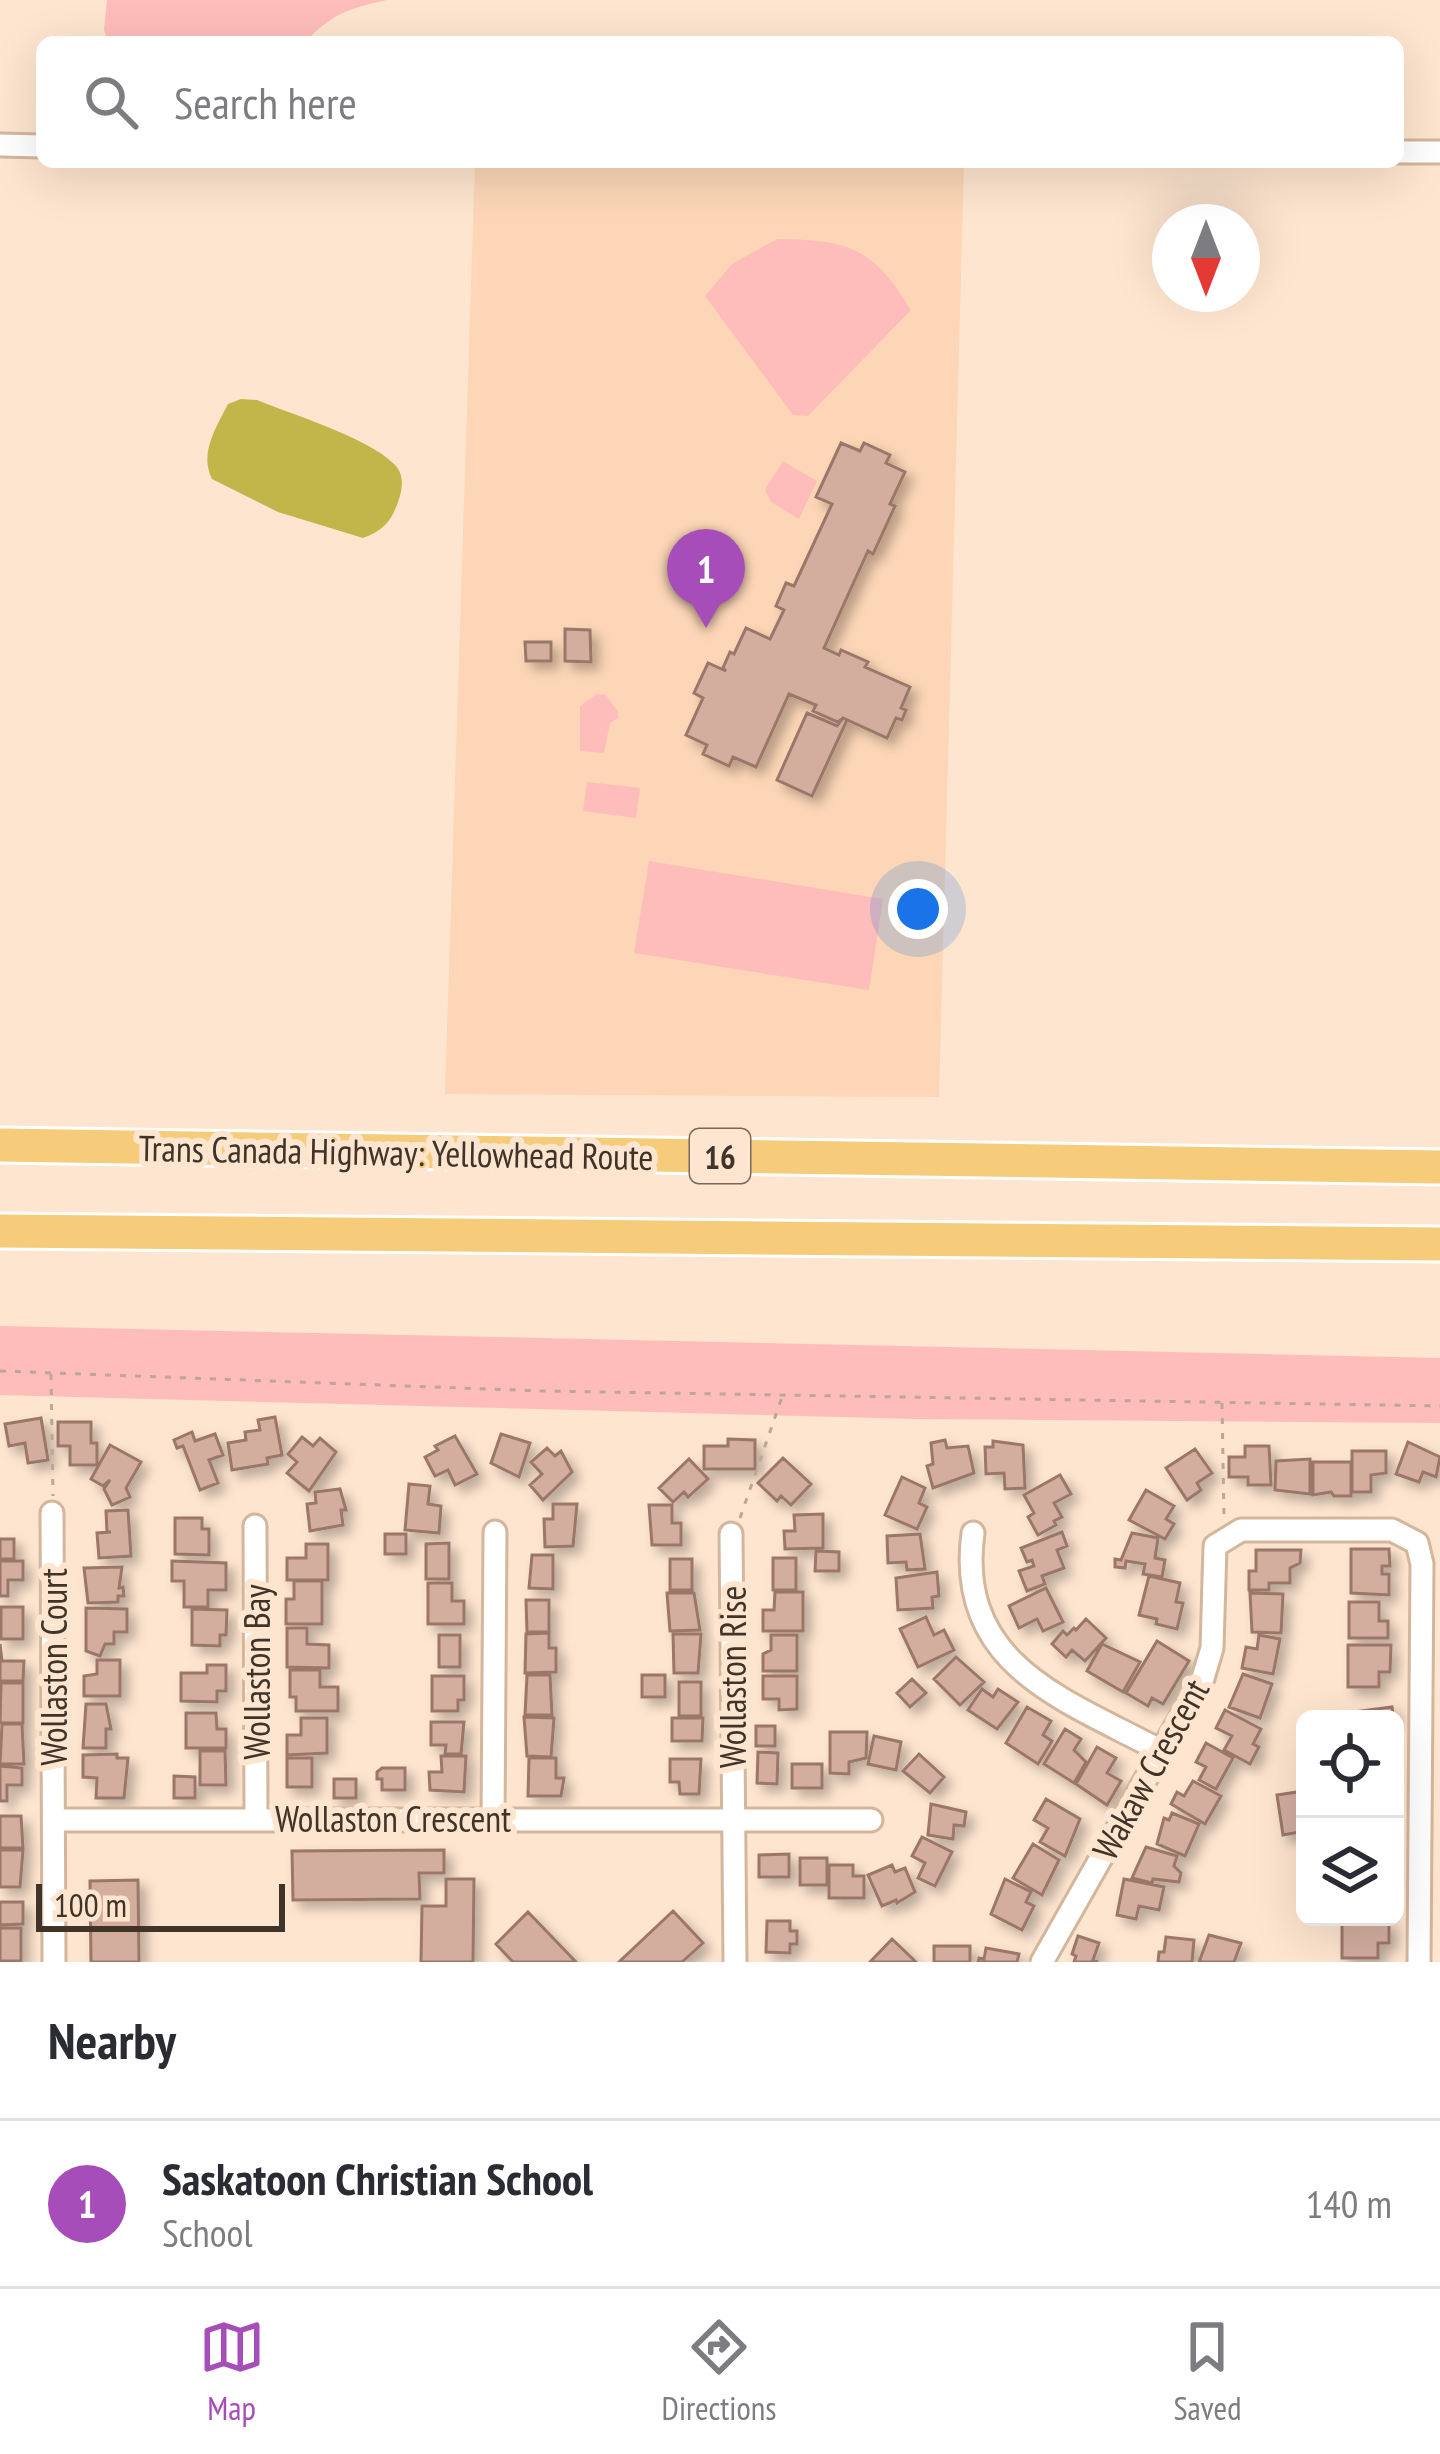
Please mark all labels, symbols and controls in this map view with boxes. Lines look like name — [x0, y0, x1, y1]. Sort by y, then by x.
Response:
search box — [36, 36, 1404, 168]
icon: search — [78, 69, 144, 135]
text: Search here — [174, 73, 357, 131]
north arrow — [1152, 204, 1260, 312]
pin: 1 — [667, 529, 745, 628]
your location — [888, 879, 948, 939]
street label: Trans Canada Highway: Yellowhead Route — [138, 1124, 654, 1180]
road number: 16 — [690, 1129, 750, 1183]
street label: Wollaston Court — [30, 1568, 77, 1766]
street label: Wollaston Bay — [233, 1584, 280, 1760]
street label: Wollaston Rise — [709, 1586, 756, 1768]
street label: Wakaw Crescent — [1081, 1670, 1219, 1868]
map controls — [1296, 1710, 1404, 1926]
button: locate — [1296, 1710, 1404, 1818]
street label: Wollaston Crescent — [275, 1795, 511, 1842]
button: layers — [1296, 1818, 1404, 1926]
scale bar — [36, 1878, 285, 1931]
text: 100 m — [54, 1883, 127, 1926]
text: Nearby — [48, 2007, 176, 2073]
text: Saskatoon Christian School — [162, 2149, 593, 2207]
text: 1 — [78, 2178, 96, 2229]
text: 140 m — [1306, 2178, 1392, 2229]
text: School — [162, 2207, 253, 2258]
tab: Map — [199, 2314, 265, 2429]
tab: Directions — [662, 2314, 776, 2429]
tab: Saved — [1173, 2314, 1241, 2429]

